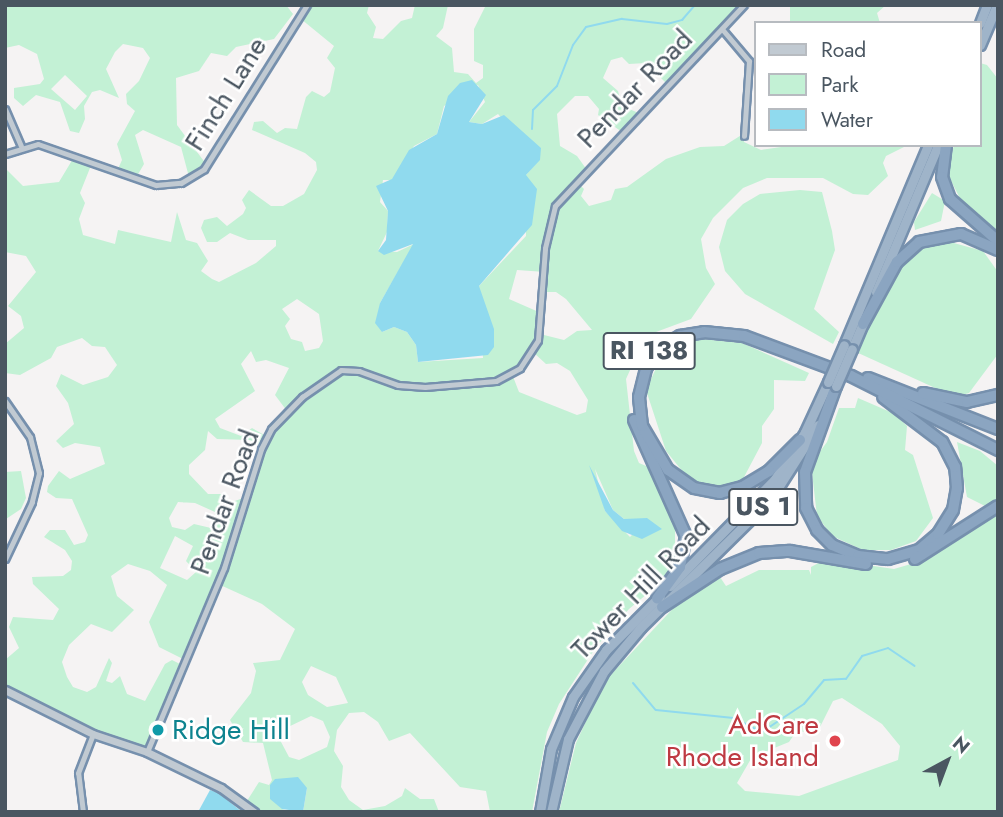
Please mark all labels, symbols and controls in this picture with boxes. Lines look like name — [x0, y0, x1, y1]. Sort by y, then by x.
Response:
legend — [754, 21, 982, 147]
street label: Pendar Road — [570, 23, 700, 155]
street label: Finch Lane — [178, 31, 274, 157]
text: Road — [821, 35, 866, 65]
text: Park — [821, 70, 858, 100]
text: Water — [821, 105, 873, 135]
road number: RI 138 — [602, 328, 696, 374]
street label: Pendar Road — [183, 425, 267, 579]
road number: US 1 — [728, 485, 798, 530]
street label: Tower Hill Road — [565, 510, 717, 666]
place label: AdCare Rhode Island — [666, 708, 819, 774]
place label: Ridge Hill — [172, 713, 290, 747]
marker: Ridge Hill — [150, 722, 166, 738]
north arrow — [912, 726, 982, 796]
text: N — [947, 730, 976, 760]
marker: AdCare Rhode Island — [825, 731, 845, 751]

